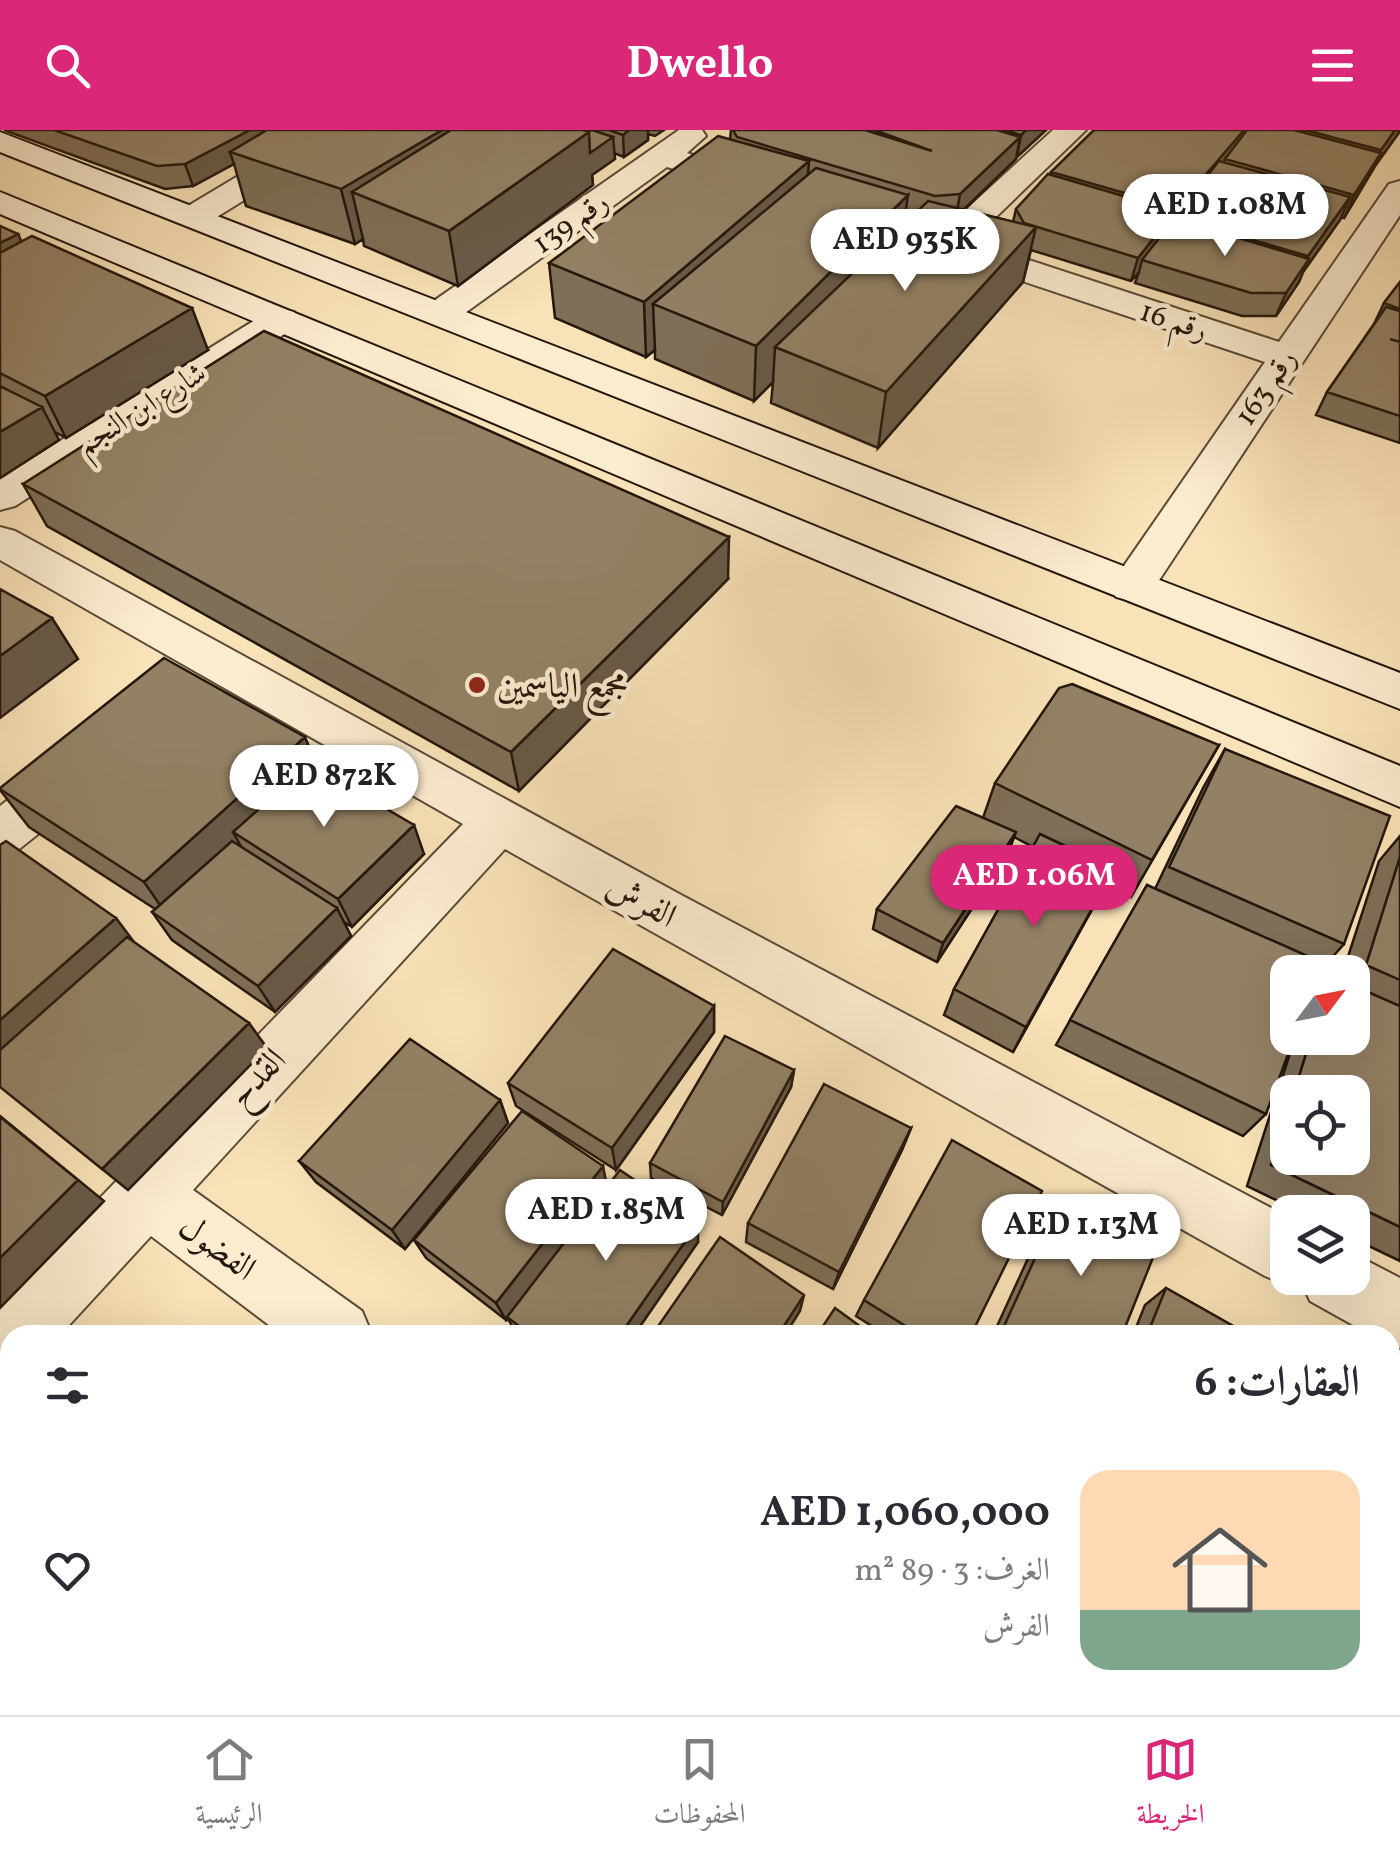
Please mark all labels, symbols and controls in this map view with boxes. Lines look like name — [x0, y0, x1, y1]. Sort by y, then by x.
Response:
text: Dwello — [626, 34, 774, 97]
icon: search — [40, 38, 95, 93]
icon: menu — [1305, 38, 1360, 93]
pin: AED 1.08M — [1111, 174, 1339, 259]
street label: رقم 139 — [524, 182, 621, 269]
text: AED 1.08M — [1144, 184, 1306, 228]
pin: AED 935K — [802, 209, 1008, 294]
text: AED 935K — [833, 219, 977, 263]
street label: رقم 16 — [1132, 291, 1213, 357]
street label: رقم 163 — [1226, 341, 1312, 438]
street label: شارع ابن النجم — [69, 353, 218, 470]
place label: مجمع الياسمين — [497, 664, 628, 716]
marker: مجمع الياسمين — [466, 674, 488, 696]
pin: AED 872K — [221, 745, 427, 830]
text: AED 872K — [252, 755, 396, 799]
pin: AED 1.06M — [920, 845, 1148, 930]
text: AED 1.06M — [952, 855, 1116, 899]
street label: الفرش — [597, 864, 684, 941]
north arrow — [1270, 955, 1370, 1055]
map controls — [1270, 955, 1370, 1295]
street label: القدح — [218, 1038, 301, 1122]
button: locate — [1270, 1075, 1370, 1175]
pin: AED 1.85M — [492, 1179, 720, 1264]
text: AED 1.85M — [527, 1189, 685, 1233]
pin: AED 1.13M — [967, 1194, 1195, 1279]
button: layers — [1270, 1195, 1370, 1295]
text: AED 1.13M — [1004, 1204, 1158, 1248]
street label: الفضول — [168, 1205, 265, 1294]
text: العقارات: 6 — [1195, 1355, 1360, 1414]
icon: filters — [40, 1358, 95, 1413]
text: AED 1,060,000 — [760, 1485, 1050, 1544]
icon: home — [1160, 1510, 1280, 1630]
icon: heart — [40, 1543, 95, 1598]
text: الغرف: 3 · 89 m² — [854, 1550, 1050, 1594]
text: الفرش — [983, 1606, 1050, 1650]
tab: الرئيسية — [195, 1732, 263, 1841]
tab: المحفوظات — [653, 1732, 746, 1841]
tab: الخريطة — [1136, 1732, 1205, 1841]

